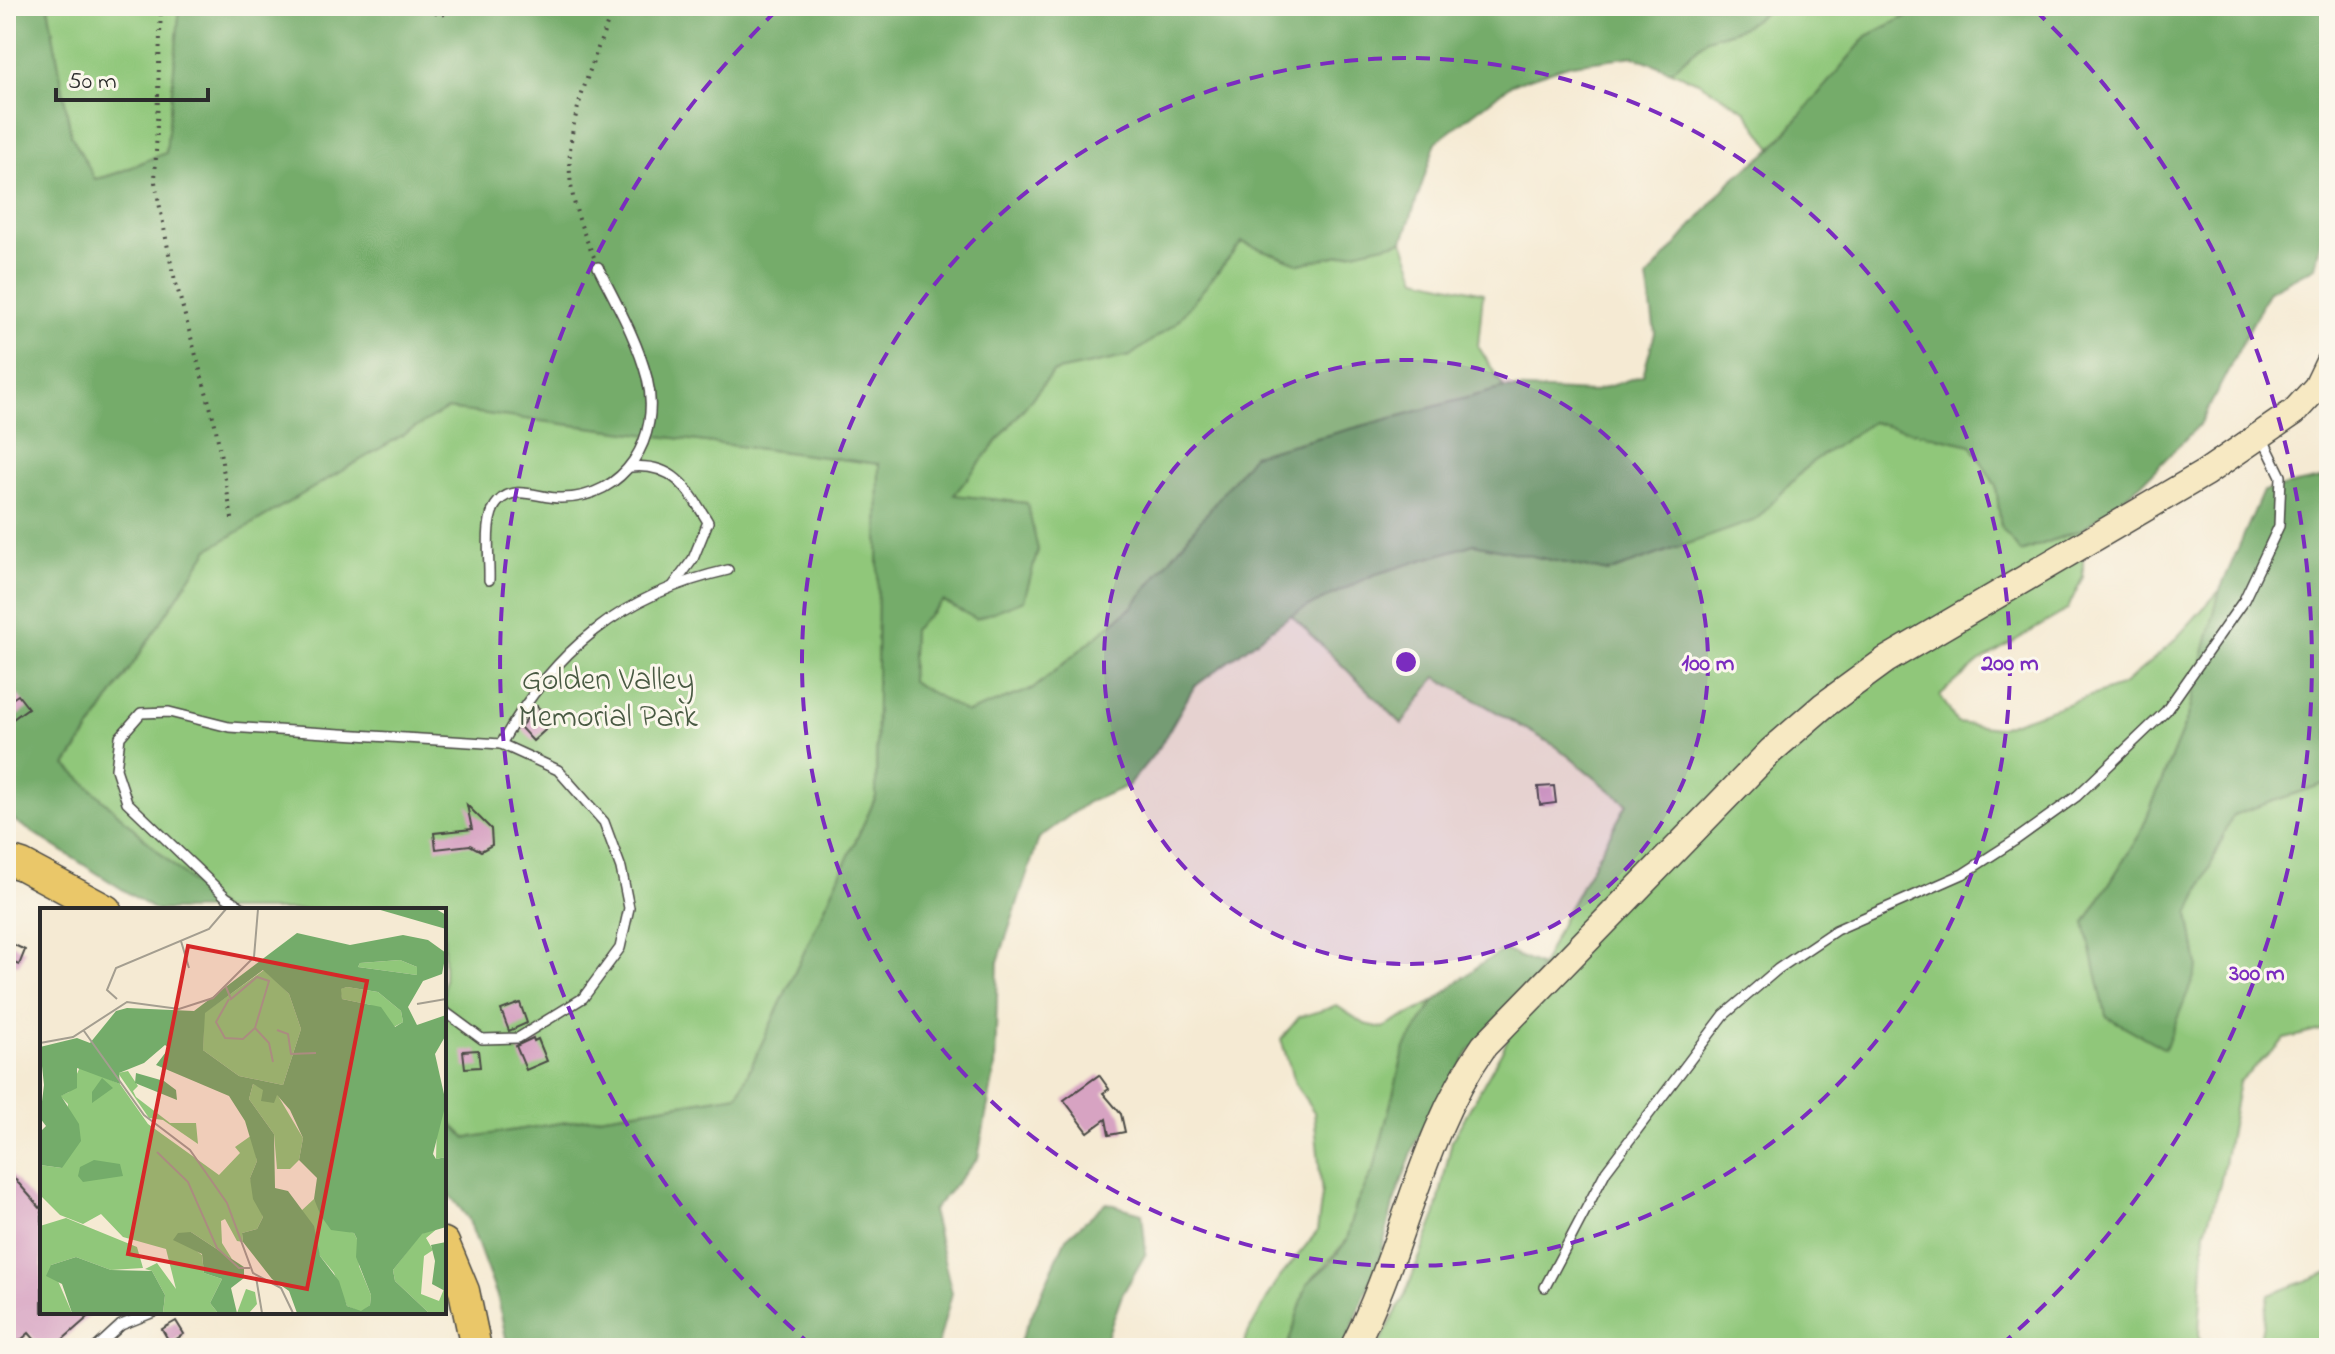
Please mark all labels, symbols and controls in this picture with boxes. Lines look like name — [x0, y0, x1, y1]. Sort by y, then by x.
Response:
scale bar — [56, 52, 208, 102]
text: 50 m — [68, 65, 117, 100]
text: 100 m — [1682, 647, 1735, 682]
text: 200 m — [1980, 647, 2039, 682]
centre of rings — [1392, 648, 1420, 676]
park label: Golden Valley Memorial Park — [518, 658, 699, 742]
inset map — [40, 908, 446, 1314]
text: 300 m — [2228, 957, 2285, 992]

